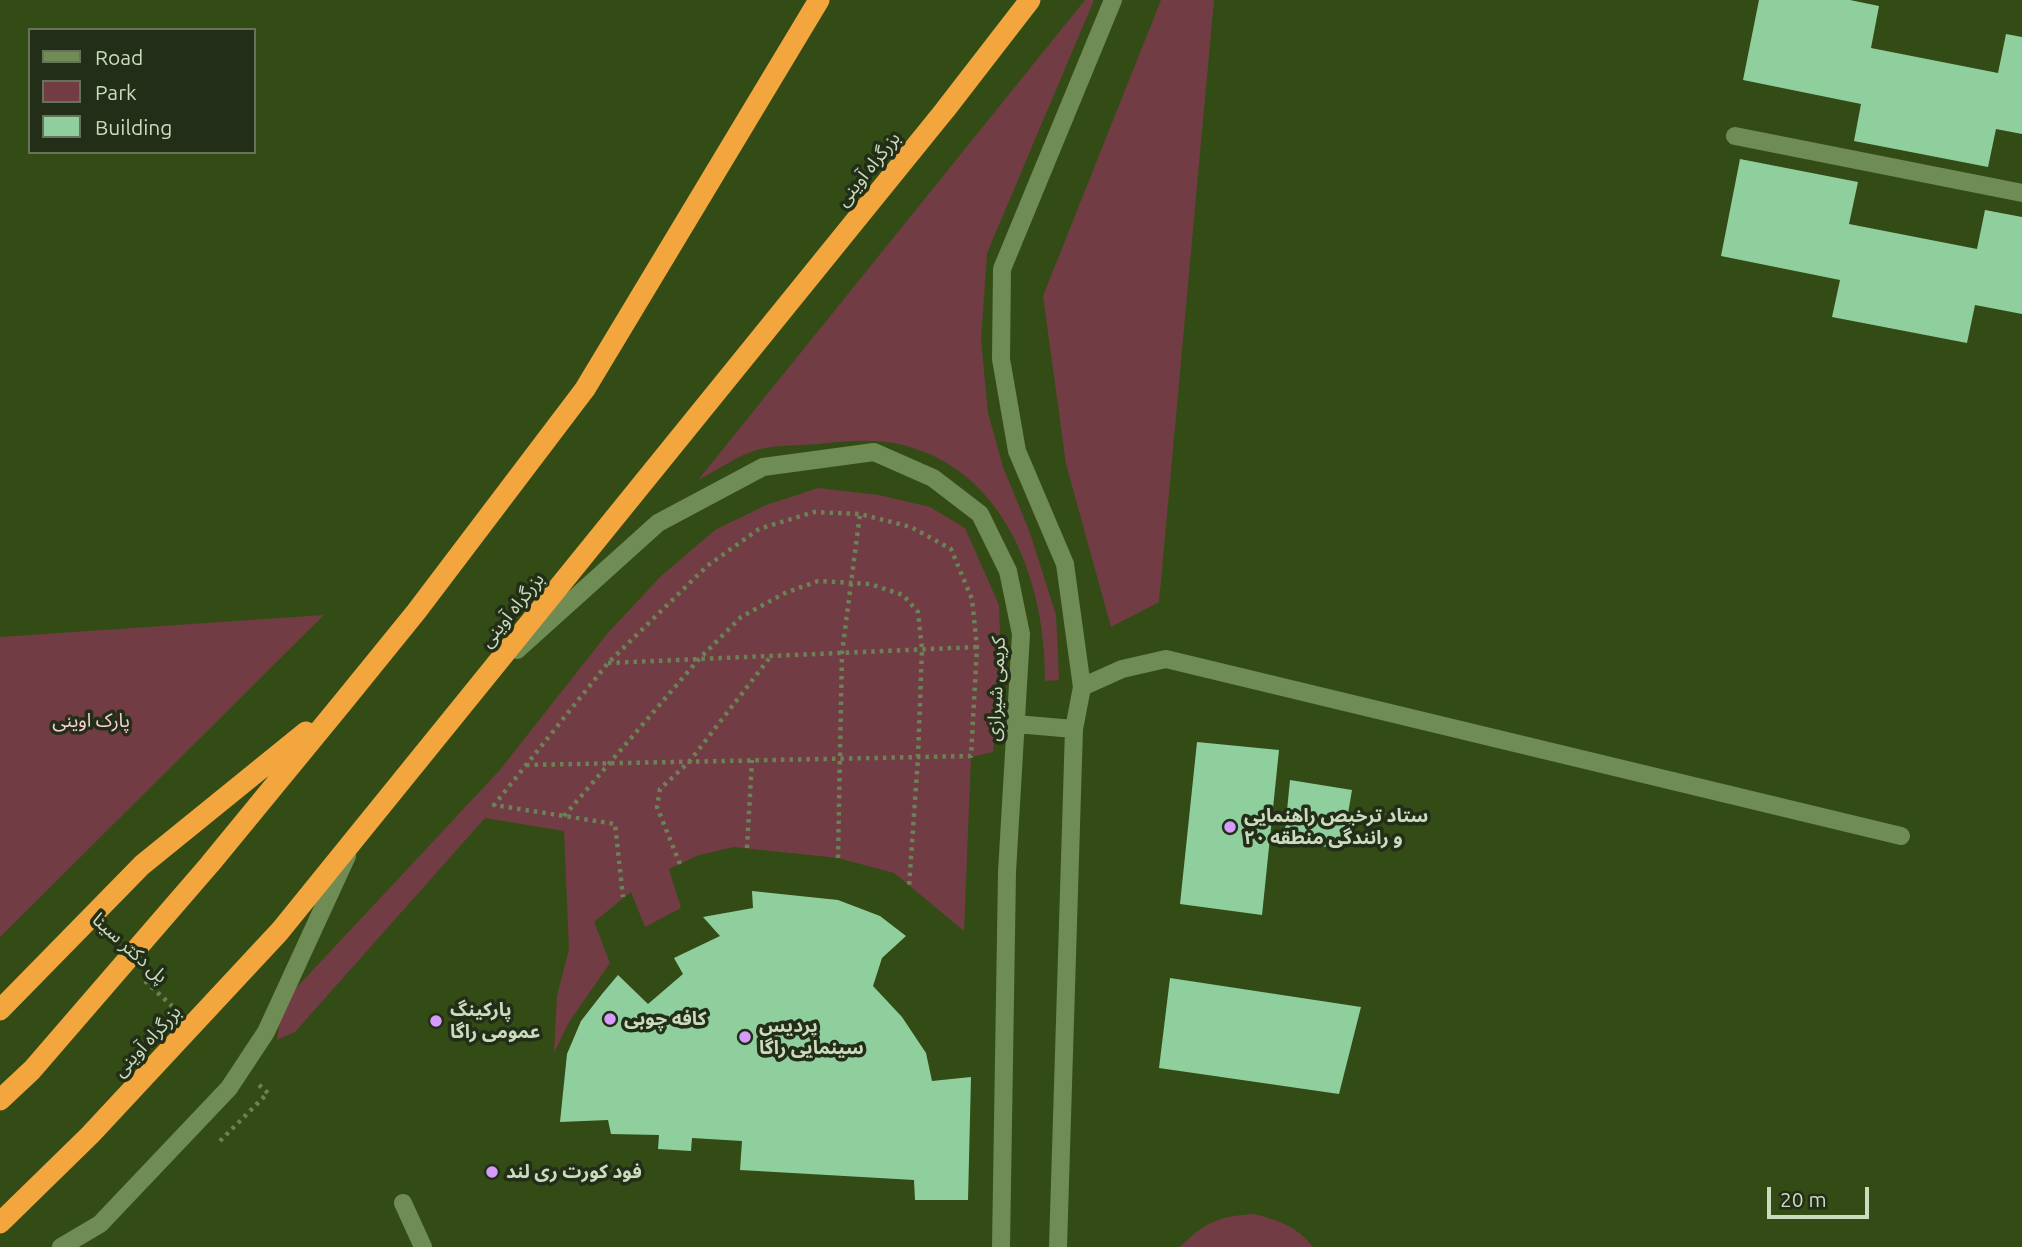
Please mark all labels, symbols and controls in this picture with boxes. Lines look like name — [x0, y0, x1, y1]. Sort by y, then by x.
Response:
legend — [28, 28, 256, 154]
text: Road — [95, 45, 143, 69]
text: Park — [95, 80, 137, 104]
text: Building — [95, 115, 172, 139]
street label: بزرگراه آوینی — [831, 127, 905, 211]
street label: بزرگراه آوینی — [475, 568, 549, 652]
street label: کریمی شیرازی — [982, 636, 1010, 742]
park label: پارک اوینی — [52, 710, 130, 732]
place label: ستاد ترخیص راهنمایی و رانندگی منطقه ۲۰ — [1244, 805, 1428, 849]
marker: ستاد ترخیص راهنمایی و رانندگی منطقه ۲۰ — [1222, 819, 1238, 835]
street label: پل دکتر سینا — [88, 908, 172, 988]
place label: پارکینگ عمومی راگا — [450, 999, 540, 1043]
street label: بزرگراه آوینی — [108, 1001, 186, 1081]
place label: کافه چوبی — [624, 1008, 706, 1030]
marker: کافه چوبی — [602, 1011, 618, 1027]
marker: پارکینگ عمومی راگا — [428, 1013, 444, 1029]
place label: پردیس سینمایی راگا — [759, 1015, 864, 1059]
marker: پردیس سینمایی راگا — [737, 1029, 753, 1045]
place label: فود کورت ری لند — [506, 1161, 642, 1183]
marker: فود کورت ری لند — [484, 1164, 500, 1180]
scale bar — [1770, 1174, 1871, 1218]
text: 20 m — [1780, 1187, 1827, 1211]

